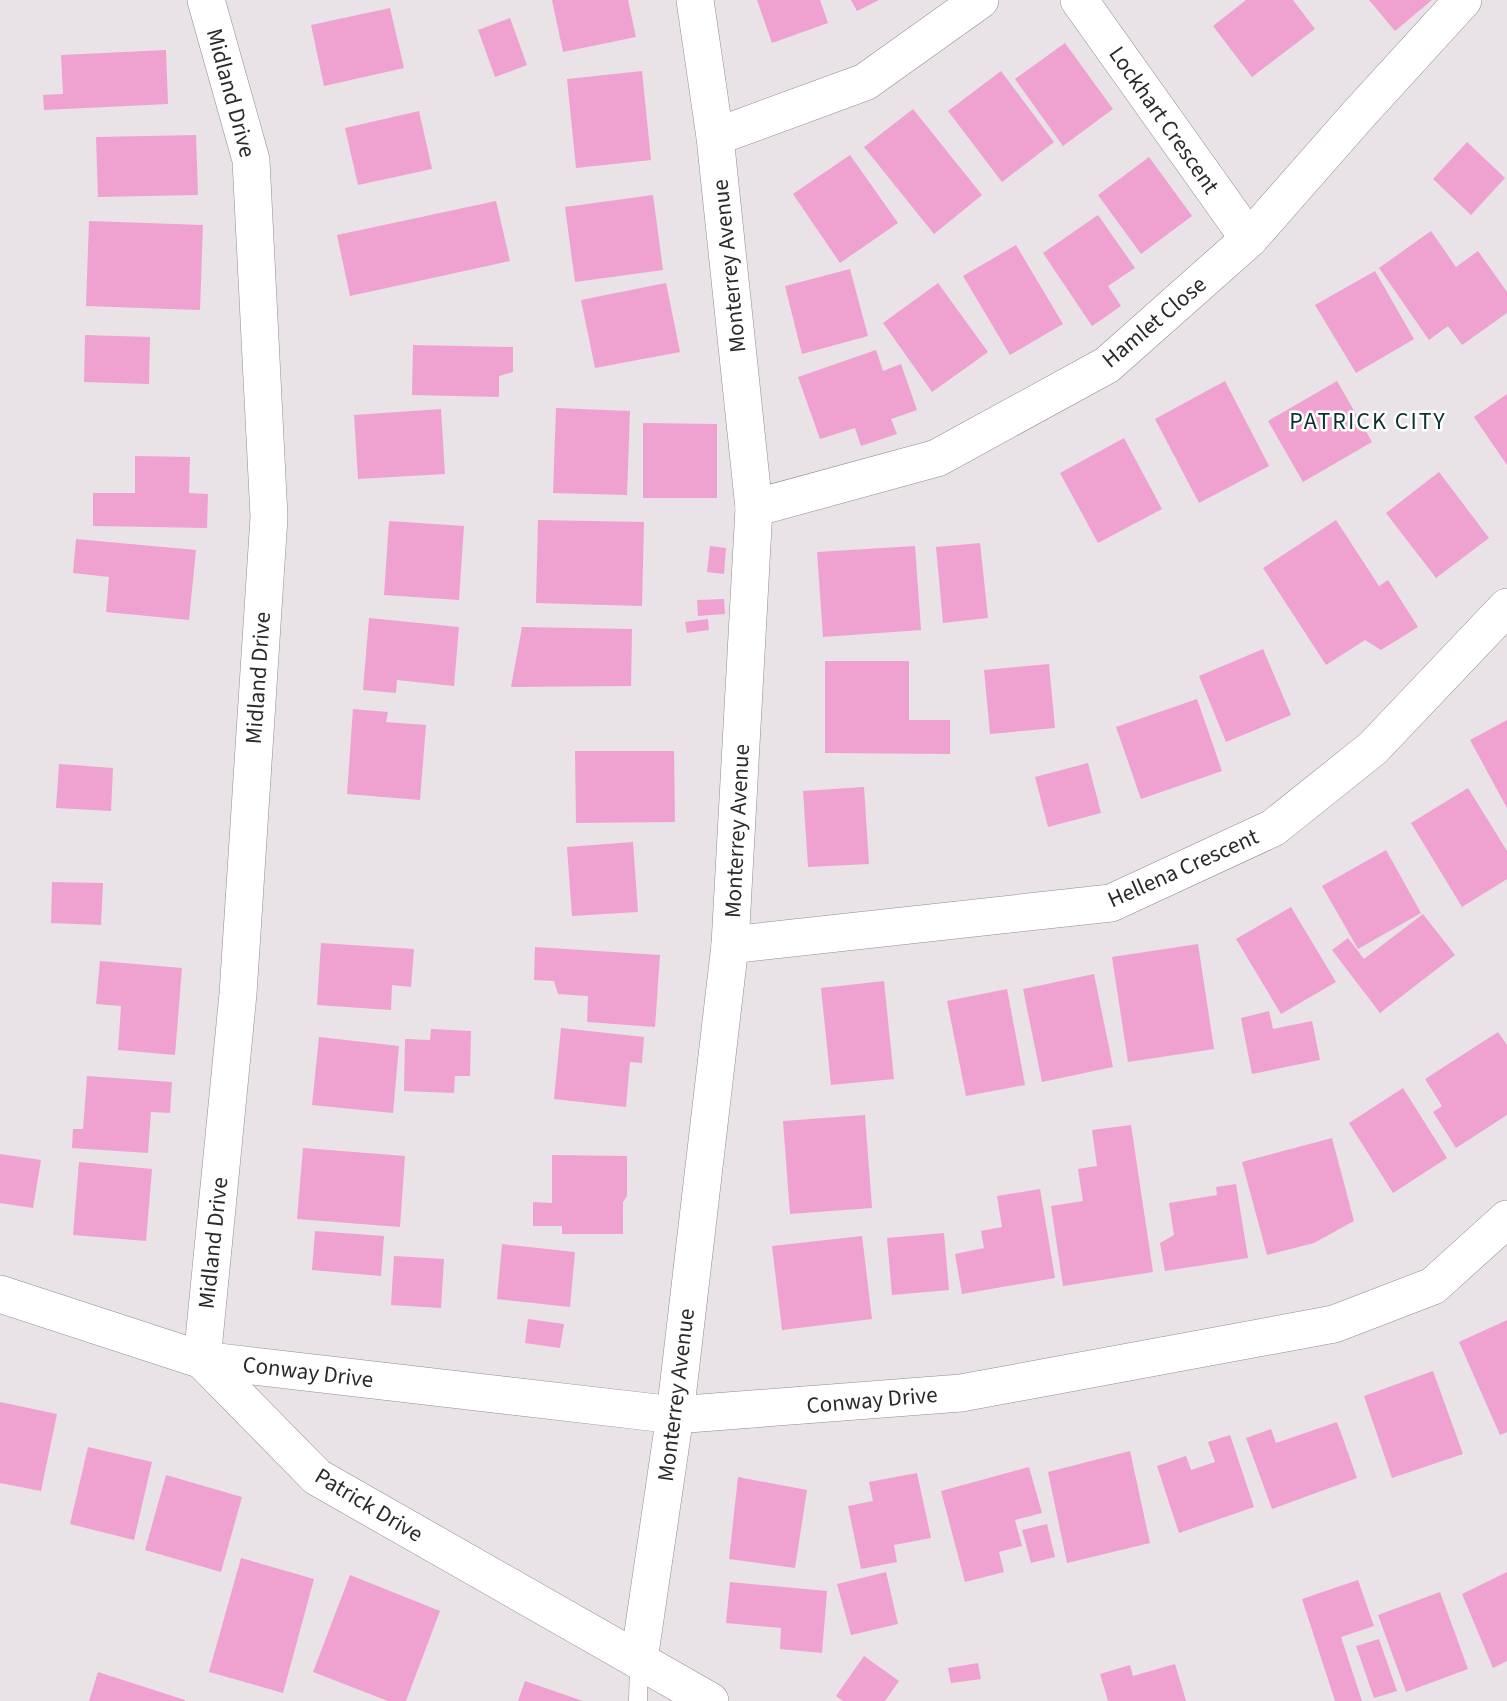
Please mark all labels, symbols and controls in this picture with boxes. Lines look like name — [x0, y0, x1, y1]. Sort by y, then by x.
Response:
street label: Midland Drive — [198, 25, 264, 161]
street label: Lockhart Crescent — [1101, 40, 1227, 201]
street label: Monterrey Avenue — [703, 178, 755, 354]
street label: Hamlet Close — [1095, 268, 1213, 376]
district label: PATRICK CITY — [1289, 404, 1447, 439]
street label: Midland Drive — [237, 611, 279, 745]
street label: Monterrey Avenue — [716, 743, 758, 919]
street label: Hellena Crescent — [1102, 820, 1264, 916]
street label: Midland Drive — [190, 1175, 236, 1311]
street label: Monterrey Avenue — [649, 1307, 703, 1483]
street label: Conway Drive — [241, 1348, 375, 1396]
street label: Conway Drive — [805, 1378, 939, 1422]
street label: Patrick Drive — [309, 1460, 429, 1550]

